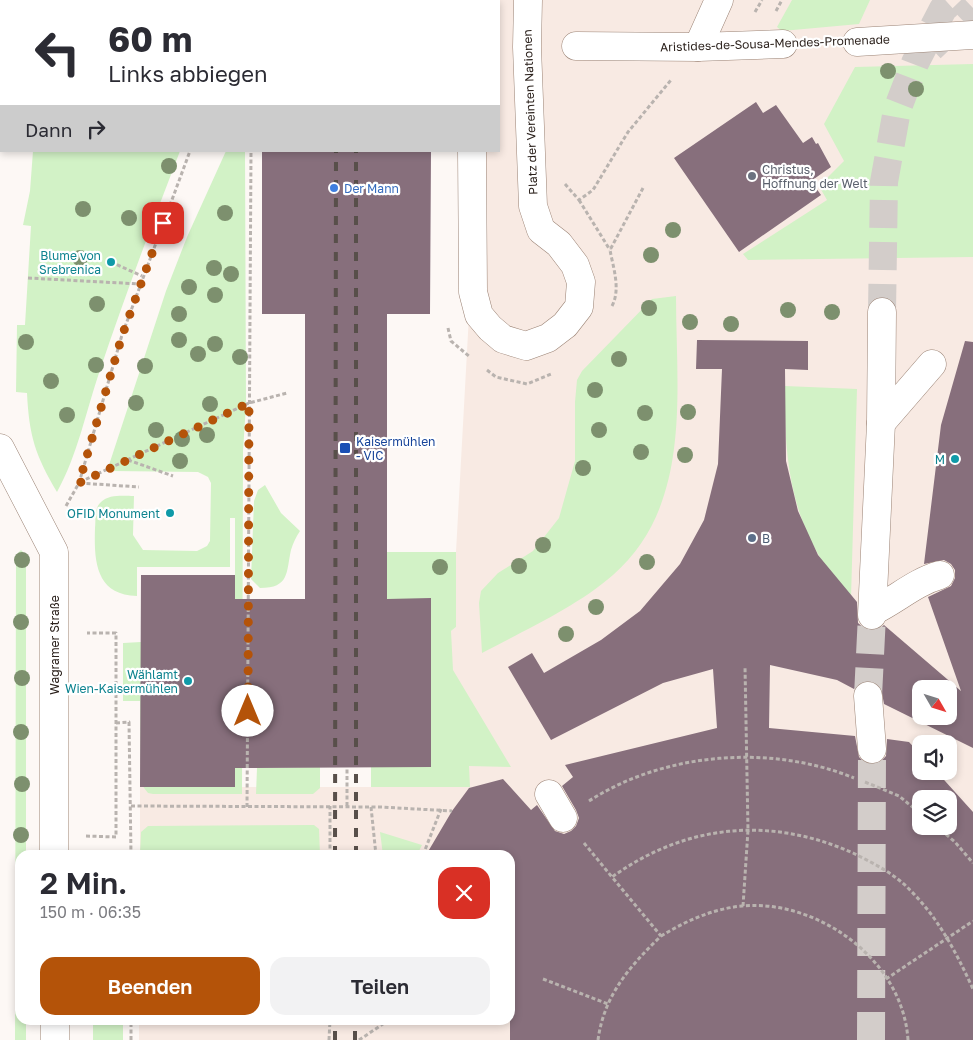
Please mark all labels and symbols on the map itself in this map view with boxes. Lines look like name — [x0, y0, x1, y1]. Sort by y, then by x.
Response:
street label: Platz der Vereinten Nationen — [520, 29, 540, 195]
street label: Aristides-de-Sousa-Mendes-Promenade — [660, 31, 890, 55]
place label: Christus, Hoffnung der Welt — [762, 162, 868, 191]
marker: Christus, Hoffnung der Welt — [746, 170, 758, 182]
place label: Der Mann — [344, 181, 399, 196]
marker: Der Mann — [328, 182, 340, 194]
pin — [142, 202, 184, 244]
place label: Blume von Srebrenica — [39, 248, 101, 277]
marker: Blume von Srebrenica — [105, 256, 117, 268]
place label: Kaisermühlen - VIC — [356, 434, 435, 463]
marker: Kaisermühlen - VIC — [338, 441, 352, 455]
place label: M — [935, 452, 945, 467]
marker: M — [949, 453, 961, 465]
place label: OFID Monument — [67, 506, 160, 521]
marker: OFID Monument — [164, 507, 176, 519]
place label: B — [762, 531, 770, 546]
marker: B — [746, 532, 758, 544]
street label: Wagramer Straße — [47, 595, 62, 695]
place label: Wählamt Wien-Kaisermühlen — [65, 667, 178, 696]
marker: Wählamt Wien-Kaisermühlen — [182, 675, 194, 687]
north arrow — [912, 680, 958, 725]
position arrow — [221, 684, 273, 736]

